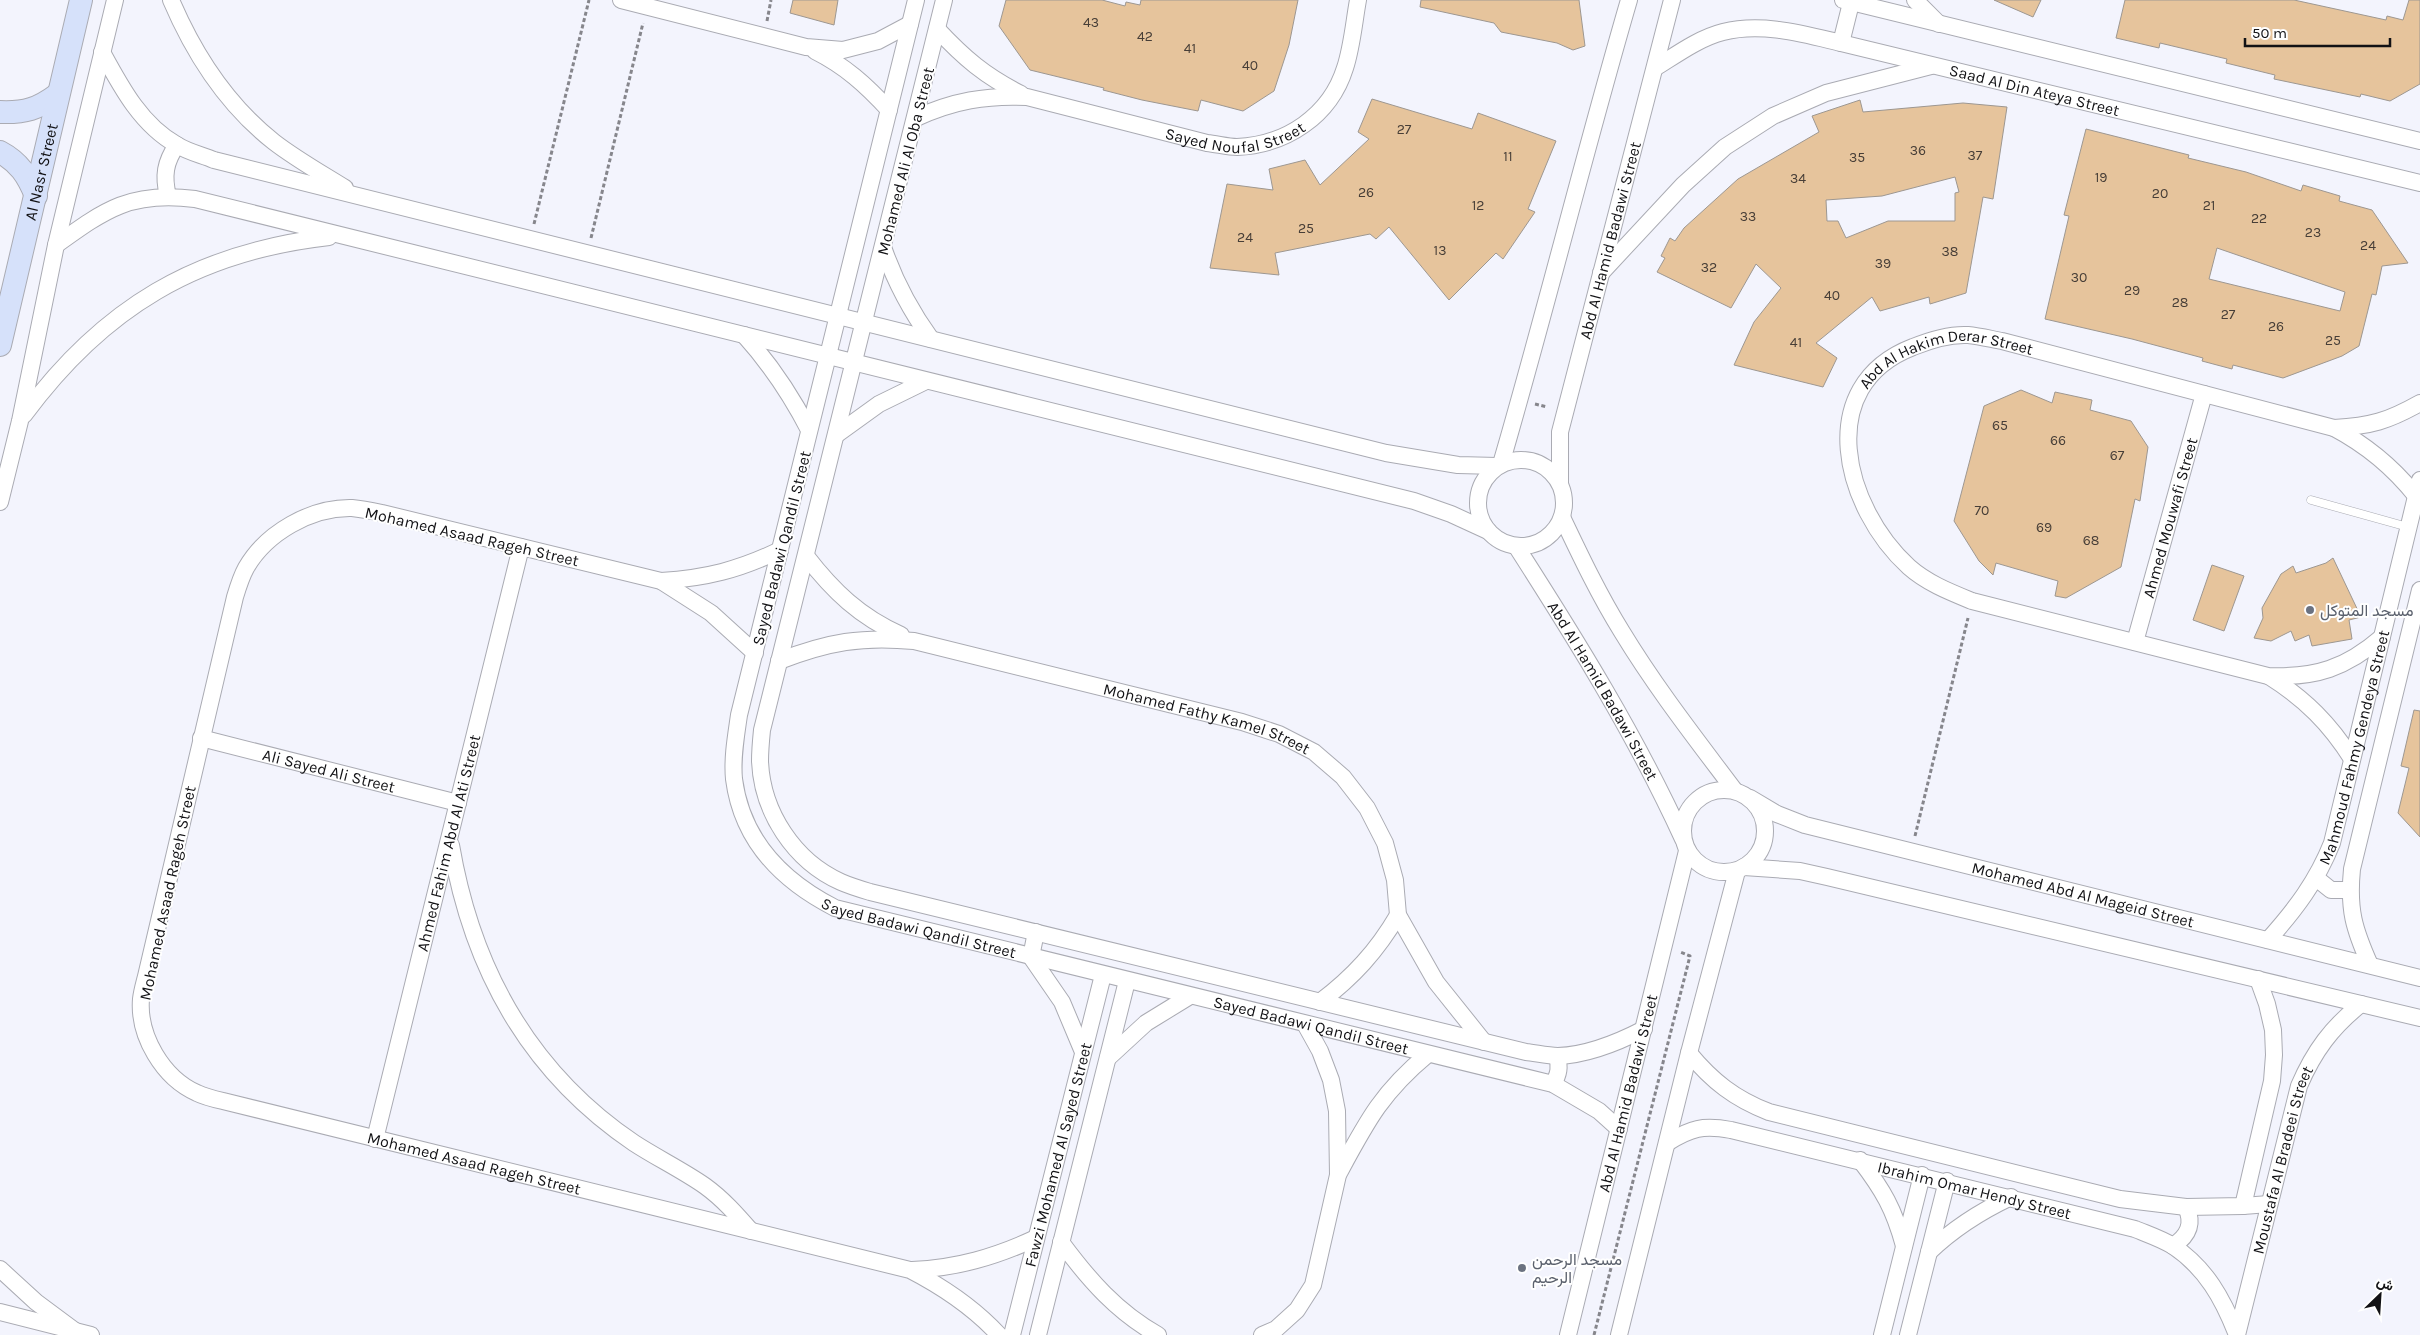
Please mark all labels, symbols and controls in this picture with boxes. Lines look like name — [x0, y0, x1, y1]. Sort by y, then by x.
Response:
house number: 43 — [1083, 14, 1099, 31]
scale bar — [2245, 15, 2390, 47]
text: 50 m — [2252, 24, 2287, 42]
house number: 42 — [1137, 28, 1153, 45]
house number: 41 — [1184, 40, 1196, 57]
house number: 40 — [1242, 57, 1258, 74]
street label: Saad Al Din Ateya Street — [1947, 61, 2121, 120]
street label: Mohamed Ali Al Oba Street — [873, 65, 938, 257]
street label: Sayed Noufal Street — [1163, 118, 1309, 157]
street label: Al Nasr Street — [21, 121, 62, 222]
house number: 27 — [1397, 121, 1412, 138]
street label: Abd Al Hamid Badawi Street — [1575, 140, 1645, 341]
house number: 36 — [1910, 142, 1926, 159]
house number: 37 — [1968, 147, 1983, 164]
house number: 11 — [1503, 148, 1513, 165]
house number: 35 — [1849, 149, 1865, 166]
house number: 19 — [2095, 169, 2107, 186]
house number: 34 — [1790, 170, 1806, 187]
house number: 26 — [1358, 184, 1374, 201]
house number: 20 — [2152, 185, 2168, 202]
house number: 12 — [1472, 197, 1484, 214]
house number: 21 — [2203, 197, 2215, 214]
house number: 33 — [1740, 208, 1756, 225]
house number: 22 — [2251, 210, 2267, 227]
house number: 25 — [1298, 220, 1314, 237]
house number: 23 — [2305, 224, 2321, 241]
house number: 24 — [1237, 229, 1253, 246]
house number: 24 — [2360, 237, 2376, 254]
house number: 13 — [1434, 242, 1446, 259]
house number: 38 — [1942, 243, 1958, 260]
house number: 39 — [1875, 255, 1891, 272]
house number: 32 — [1701, 259, 1717, 276]
house number: 30 — [2071, 269, 2087, 286]
house number: 29 — [2124, 282, 2140, 299]
house number: 40 — [1824, 287, 1840, 304]
house number: 28 — [2172, 294, 2188, 311]
house number: 27 — [2221, 306, 2236, 323]
house number: 26 — [2268, 318, 2284, 335]
street label: Abd Al Hakim Derar Street — [1855, 326, 2035, 392]
house number: 25 — [2325, 332, 2341, 349]
house number: 41 — [1790, 334, 1802, 351]
house number: 65 — [1992, 417, 2008, 434]
house number: 66 — [2050, 432, 2066, 449]
street label: Ahmed Mouwafi Street — [2139, 435, 2201, 600]
house number: 67 — [2110, 447, 2125, 464]
street label: Sayed Badawi Qandil Street — [748, 449, 815, 647]
house number: 70 — [1975, 502, 1989, 519]
street label: Mohamed Asaad Rageh Street — [363, 503, 581, 570]
house number: 69 — [2036, 519, 2052, 536]
house number: 68 — [2083, 532, 2099, 549]
street label: Abd Al Hamid Badawi Street — [1544, 598, 1662, 783]
place label: مسجد المتوكل — [2320, 601, 2413, 621]
marker: مسجد المتوكل — [2304, 604, 2316, 616]
street label: Mahmoud Fahmy Gendeya Street — [2315, 628, 2393, 868]
street label: Mohamed Fathy Kamel Street — [1101, 679, 1313, 758]
street label: Ahmed Fahim Abd Al Ati Street — [413, 733, 484, 953]
street label: Ali Sayed Ali Street — [261, 745, 397, 797]
street label: Mohamed Asaad Rageh Street — [135, 784, 200, 1002]
street label: Mohamed Abd Al Mageid Street — [1970, 858, 2196, 931]
street label: Sayed Badawi Qandil Street — [818, 893, 1018, 962]
street label: Sayed Badawi Qandil Street — [1211, 992, 1410, 1058]
street label: Abd Al Hamid Badawi Street — [1594, 992, 1661, 1194]
street label: Fawzi Mohamed Al Sayed Street — [1021, 1041, 1096, 1269]
street label: Moustafa Al Bradeei Street — [2249, 1063, 2317, 1256]
street label: Mohamed Asaad Rageh Street — [365, 1128, 583, 1199]
street label: Ibrahim Omar Hendy Street — [1875, 1157, 2073, 1223]
place label: مسجد الرحمن الرحيم — [1532, 1250, 1622, 1288]
marker: مسجد الرحمن الرحيم — [1516, 1262, 1528, 1274]
north arrow — [2355, 1270, 2405, 1320]
text: ش — [2374, 1272, 2397, 1295]

